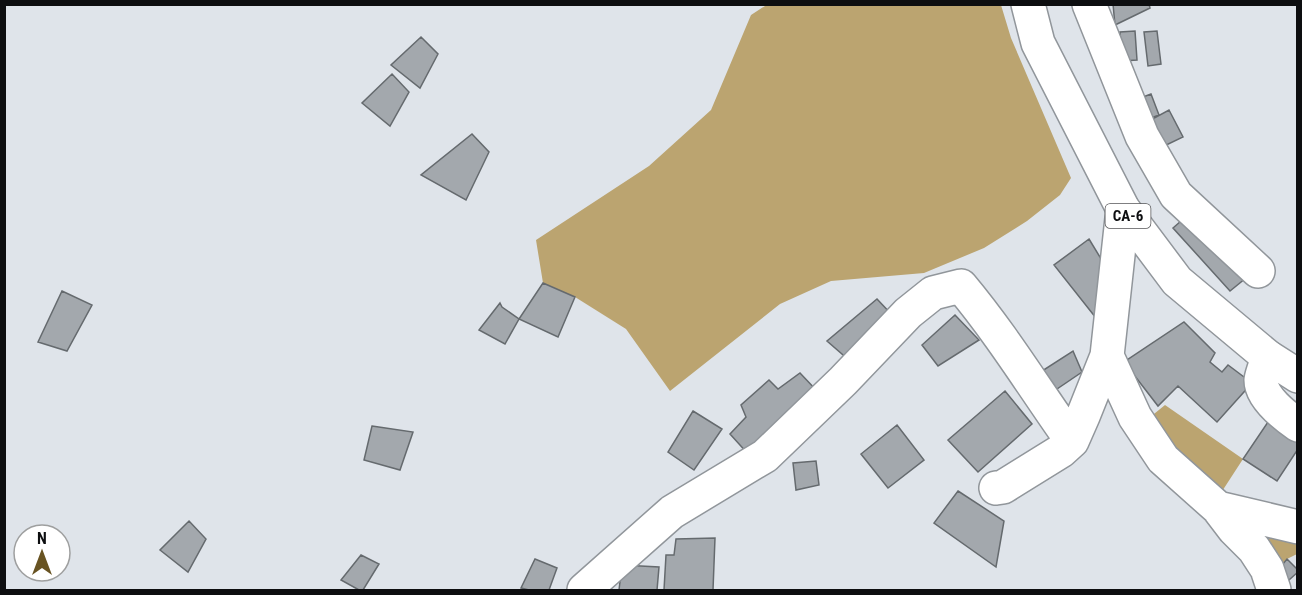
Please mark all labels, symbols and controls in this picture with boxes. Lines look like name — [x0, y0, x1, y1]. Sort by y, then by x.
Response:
road number: CA-6 — [1106, 204, 1150, 228]
north arrow — [12, 523, 72, 583]
text: N — [37, 529, 47, 548]

